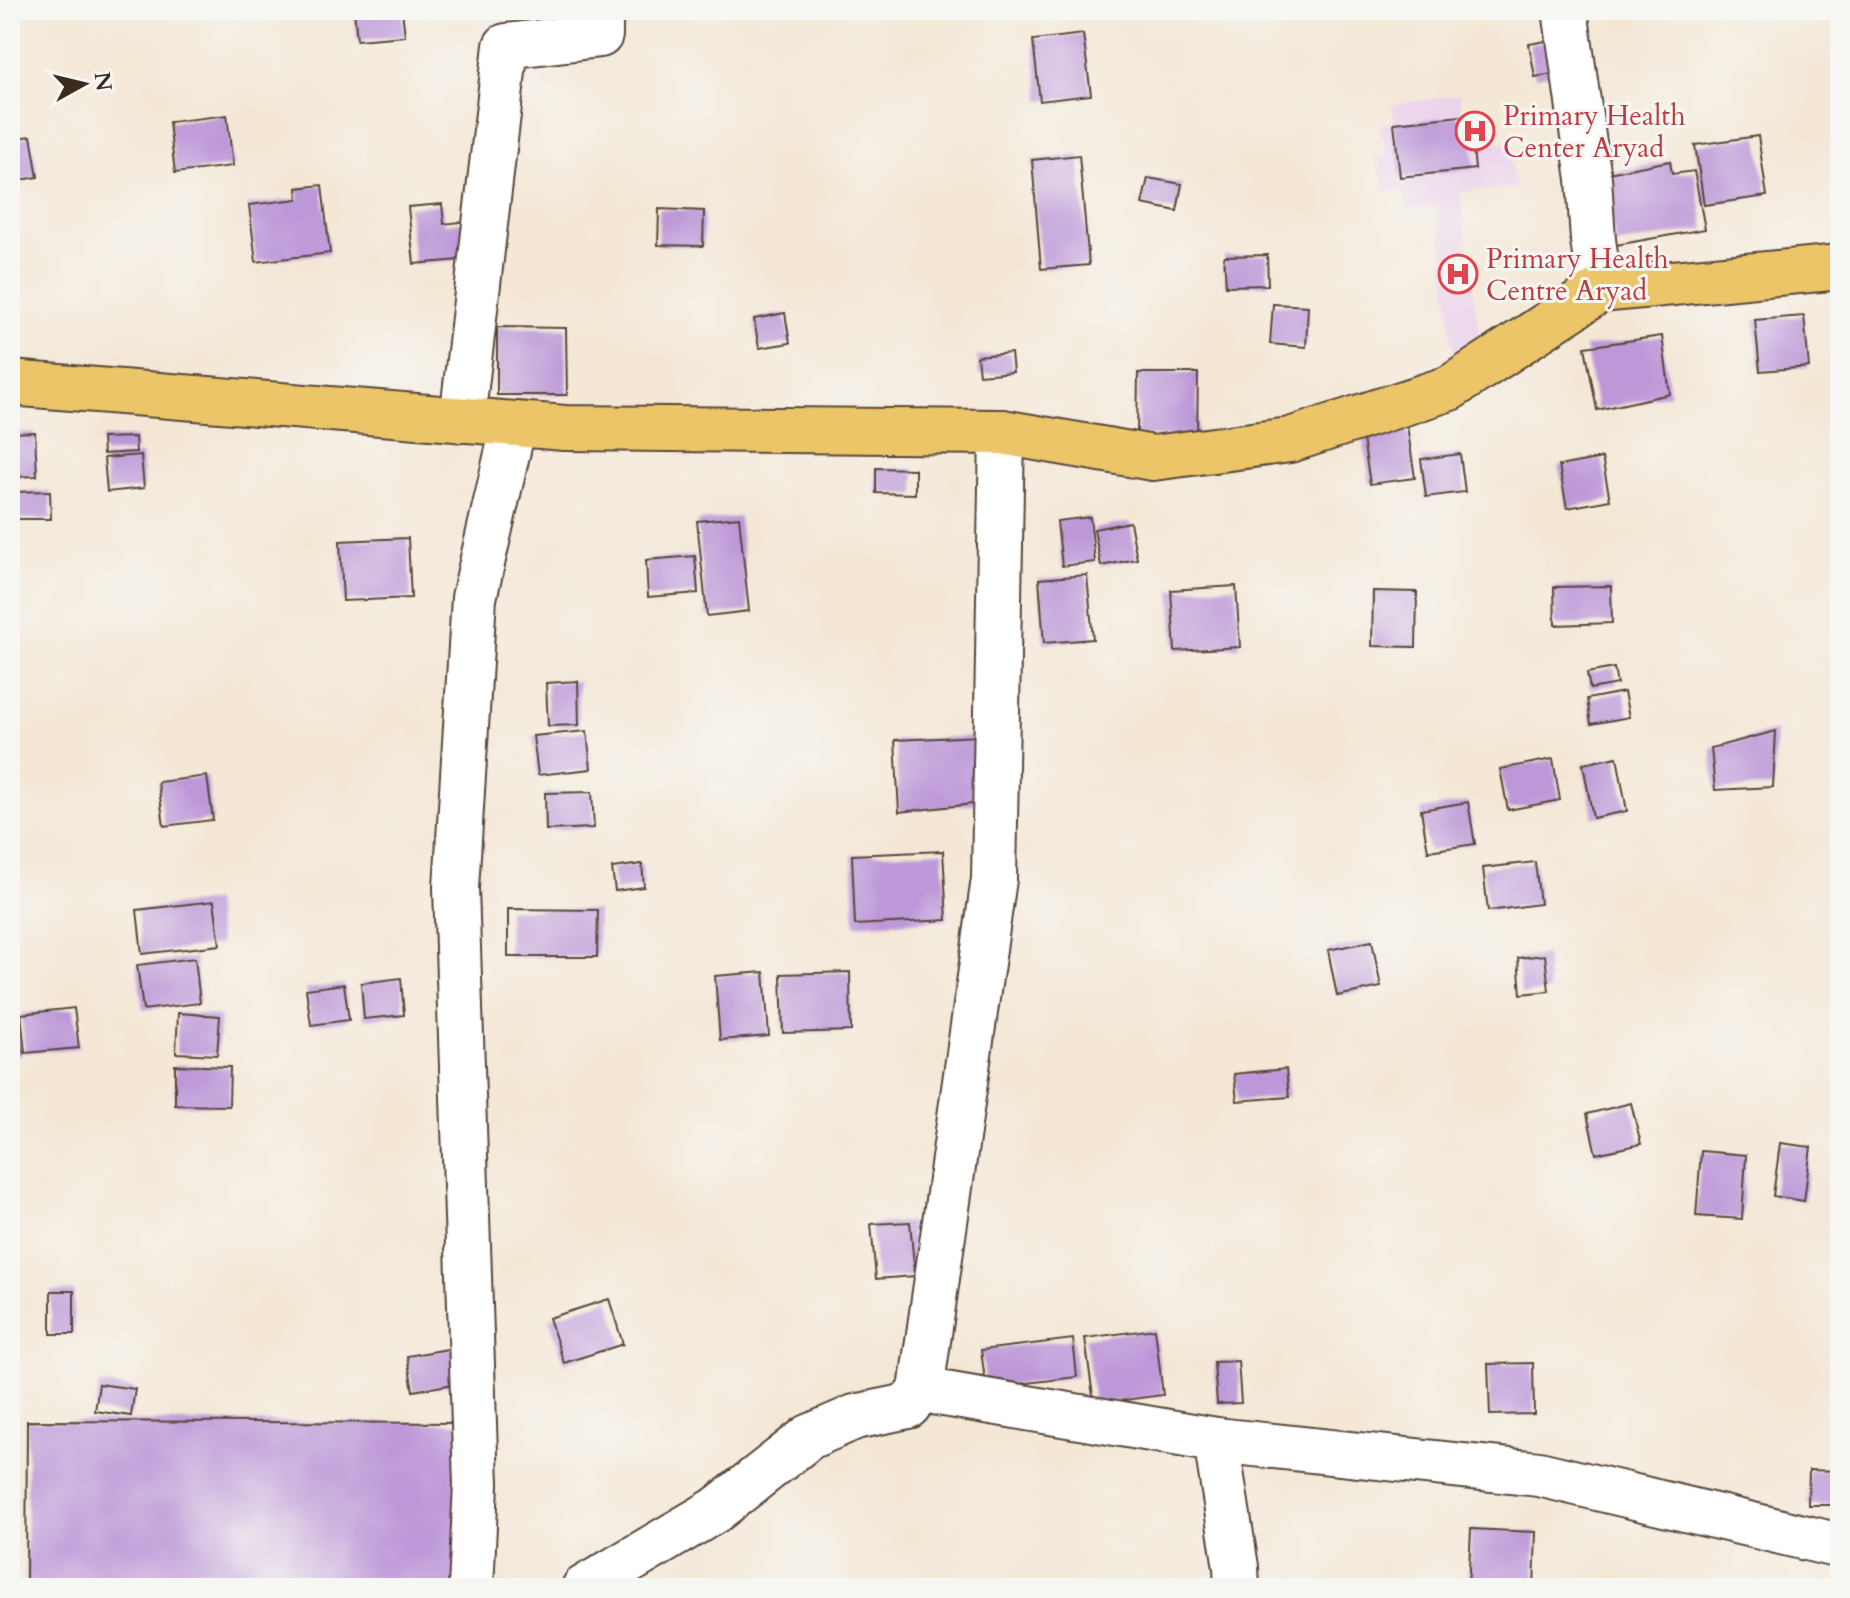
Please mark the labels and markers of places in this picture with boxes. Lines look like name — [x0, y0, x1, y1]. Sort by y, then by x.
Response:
place label: Primary Health Center Aryad — [1503, 97, 1686, 167]
hospital icon: Primary Health Center Aryad — [1454, 110, 1496, 152]
place label: Primary Health Centre Aryad — [1486, 240, 1669, 310]
hospital icon: Primary Health Centre Aryad — [1437, 253, 1479, 295]

